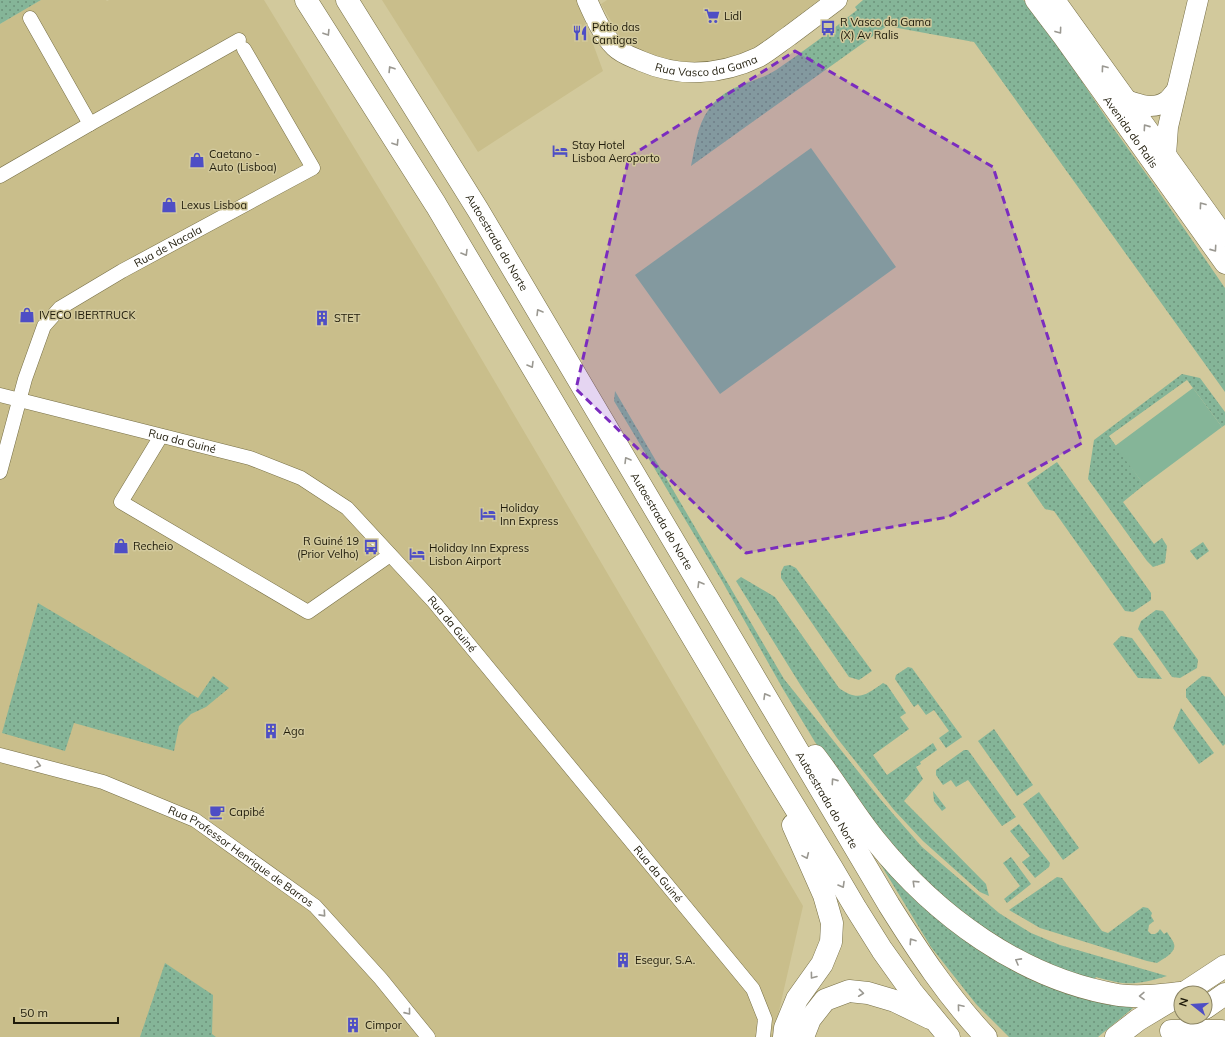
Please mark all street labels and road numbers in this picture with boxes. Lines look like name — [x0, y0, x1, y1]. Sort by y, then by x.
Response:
street label: Rua Vasco da Gama — [653, 52, 760, 79]
street label: Avenida do Ralis — [1100, 93, 1161, 171]
street label: Autoestrada do Norte — [463, 191, 531, 294]
street label: Rua de Nacala — [132, 222, 204, 270]
street label: Rua da Guiné — [147, 426, 217, 456]
street label: Autoestrada do Norte — [628, 470, 696, 572]
street label: Rua da Guiné — [425, 593, 479, 655]
street label: Autoestrada do Norte — [793, 749, 861, 851]
street label: Rua Professor Henrique de Barros — [166, 803, 316, 910]
street label: Rua da Guiné — [631, 843, 686, 905]

